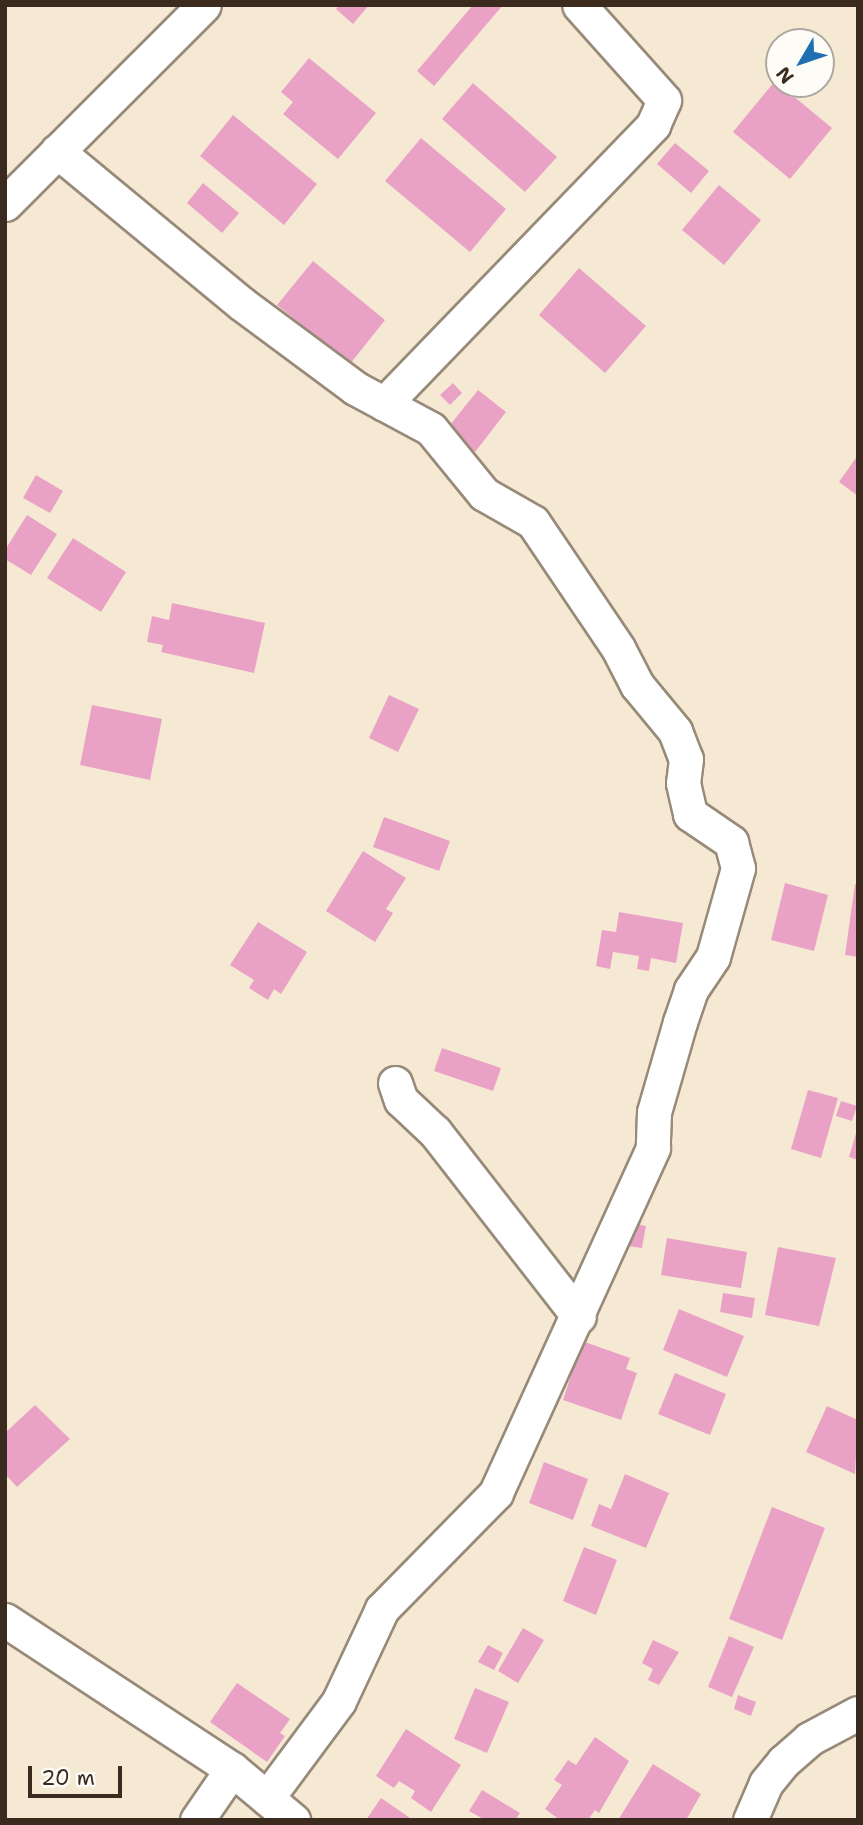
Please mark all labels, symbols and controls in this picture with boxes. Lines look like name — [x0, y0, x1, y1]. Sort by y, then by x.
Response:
north arrow — [765, 28, 835, 98]
text: N — [770, 62, 799, 89]
scale bar — [32, 1752, 126, 1796]
text: 20 m — [41, 1764, 95, 1792]

